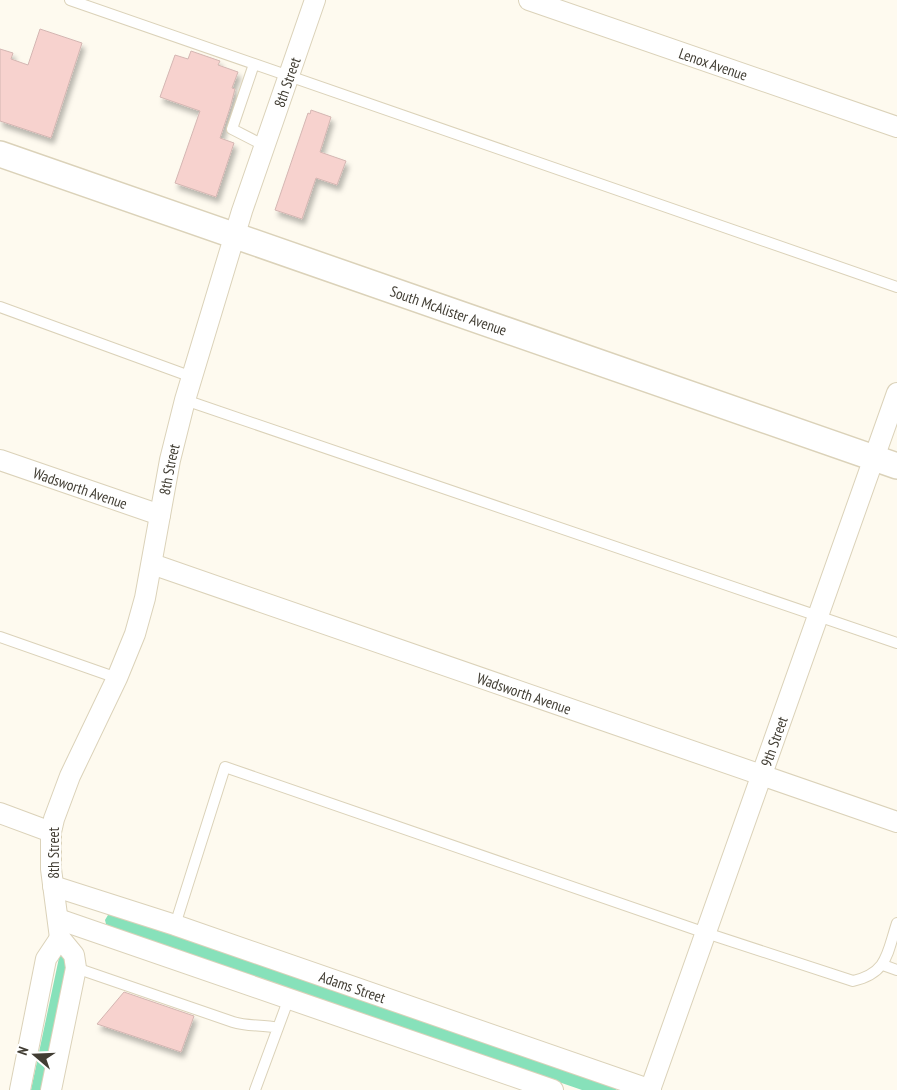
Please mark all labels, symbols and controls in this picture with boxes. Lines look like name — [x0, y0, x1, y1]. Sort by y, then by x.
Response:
street label: Lenox Avenue — [677, 43, 750, 84]
street label: 8th Street — [269, 55, 304, 110]
street label: South McAlister Avenue — [388, 281, 510, 339]
street label: 8th Street — [154, 442, 183, 496]
street label: Wadsworth Avenue — [31, 463, 130, 513]
street label: Wadsworth Avenue — [475, 668, 574, 718]
street label: 9th Street — [756, 714, 791, 769]
street label: 8th Street — [44, 827, 63, 879]
street label: Adams Street — [317, 966, 388, 1007]
north arrow — [10, 1030, 60, 1080]
text: N — [13, 1044, 32, 1057]

